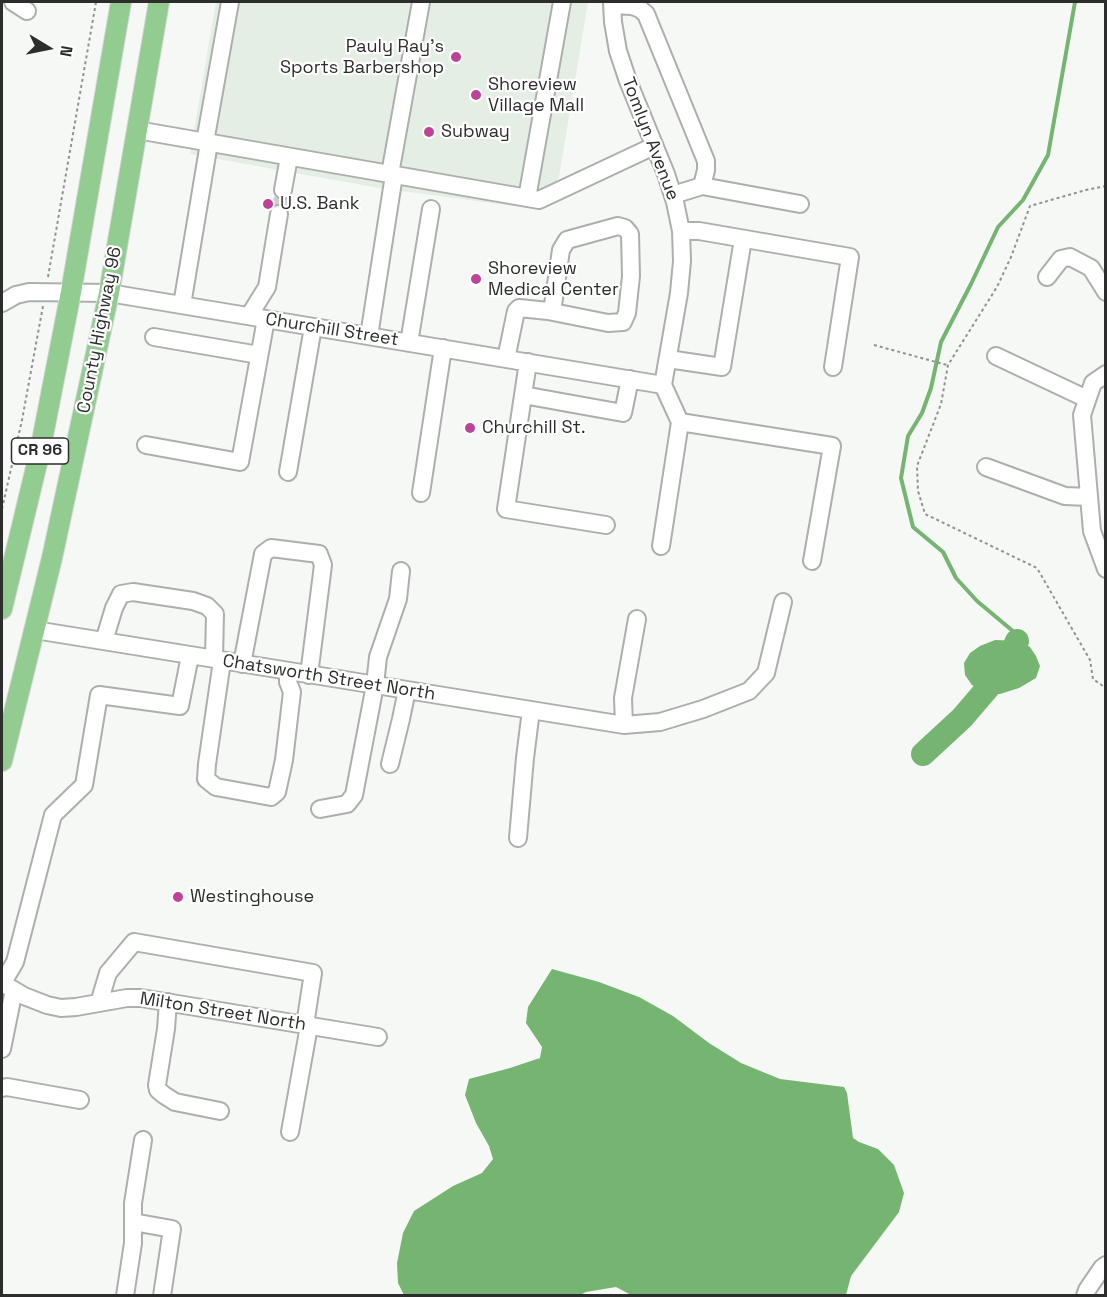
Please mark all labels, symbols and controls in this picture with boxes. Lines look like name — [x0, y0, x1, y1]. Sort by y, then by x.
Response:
north arrow — [18, 18, 78, 78]
place label: Pauly Ray's Sports Barbershop — [280, 36, 444, 78]
text: N — [55, 44, 77, 58]
marker: Pauly Ray's Sports Barbershop — [449, 50, 463, 64]
place label: Shoreview Village Mall — [488, 74, 584, 116]
street label: Tomlyn Avenue — [617, 74, 683, 204]
marker: Shoreview Village Mall — [469, 88, 483, 102]
place label: Subway — [441, 121, 510, 143]
marker: Subway — [422, 125, 436, 139]
place label: U.S. Bank — [280, 193, 359, 215]
marker: U.S. Bank — [261, 197, 275, 211]
street label: County Highway 96 — [73, 245, 127, 415]
place label: Shoreview Medical Center — [488, 258, 619, 300]
marker: Shoreview Medical Center — [469, 272, 483, 286]
street label: Churchill Street — [264, 309, 400, 351]
place label: Churchill St. — [482, 417, 585, 439]
marker: Churchill St. — [463, 421, 477, 435]
road number: CR 96 — [12, 438, 68, 464]
street label: Chatsworth Street North — [221, 651, 437, 705]
place label: Westinghouse — [190, 886, 314, 908]
marker: Westinghouse — [171, 890, 185, 904]
street label: Milton Street North — [138, 988, 308, 1036]

